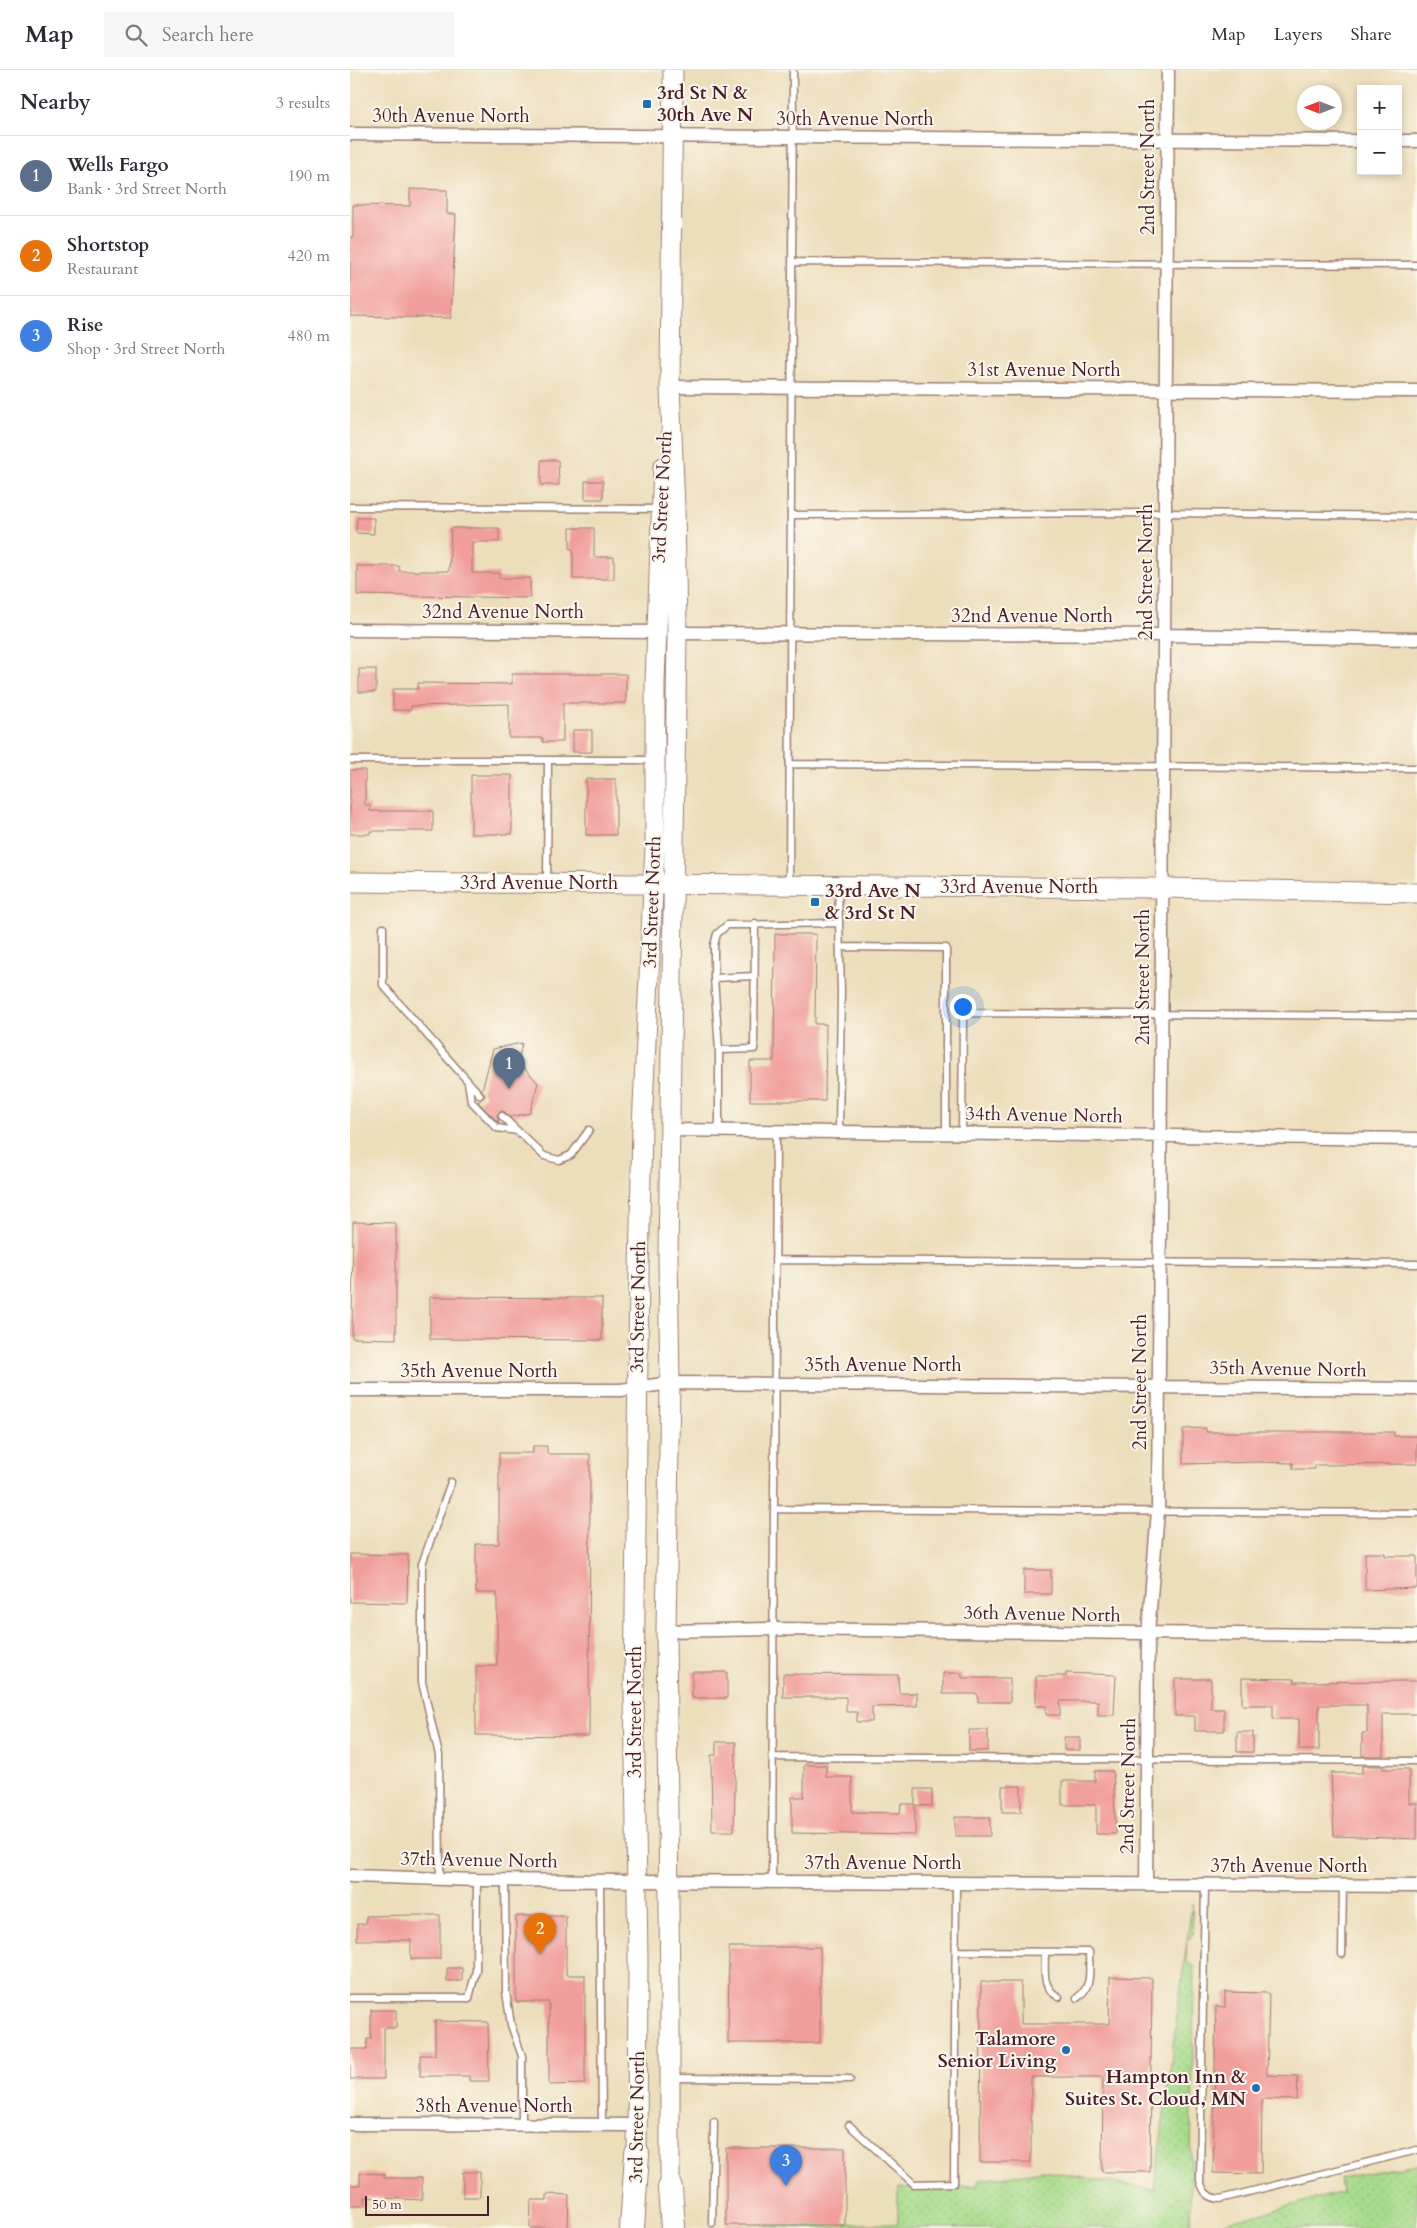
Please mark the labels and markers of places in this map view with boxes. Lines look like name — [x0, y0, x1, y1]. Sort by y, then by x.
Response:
place label: 3rd St N & 30th Ave N — [657, 80, 754, 128]
marker: 3rd St N & 30th Ave N — [641, 98, 653, 110]
place label: 33rd Ave N & 3rd St N — [825, 878, 921, 926]
marker: 33rd Ave N & 3rd St N — [809, 896, 821, 908]
pin: 1 — [493, 1048, 525, 1089]
pin: 2 — [524, 1913, 556, 1954]
place label: Talamore Senior Living — [938, 2026, 1057, 2074]
marker: Talamore Senior Living — [1060, 2044, 1072, 2056]
place label: Hampton Inn & Suites St. Cloud, MN — [1065, 2064, 1247, 2112]
marker: Hampton Inn & Suites St. Cloud, MN — [1250, 2082, 1262, 2094]
pin: 3 — [770, 2145, 802, 2186]

